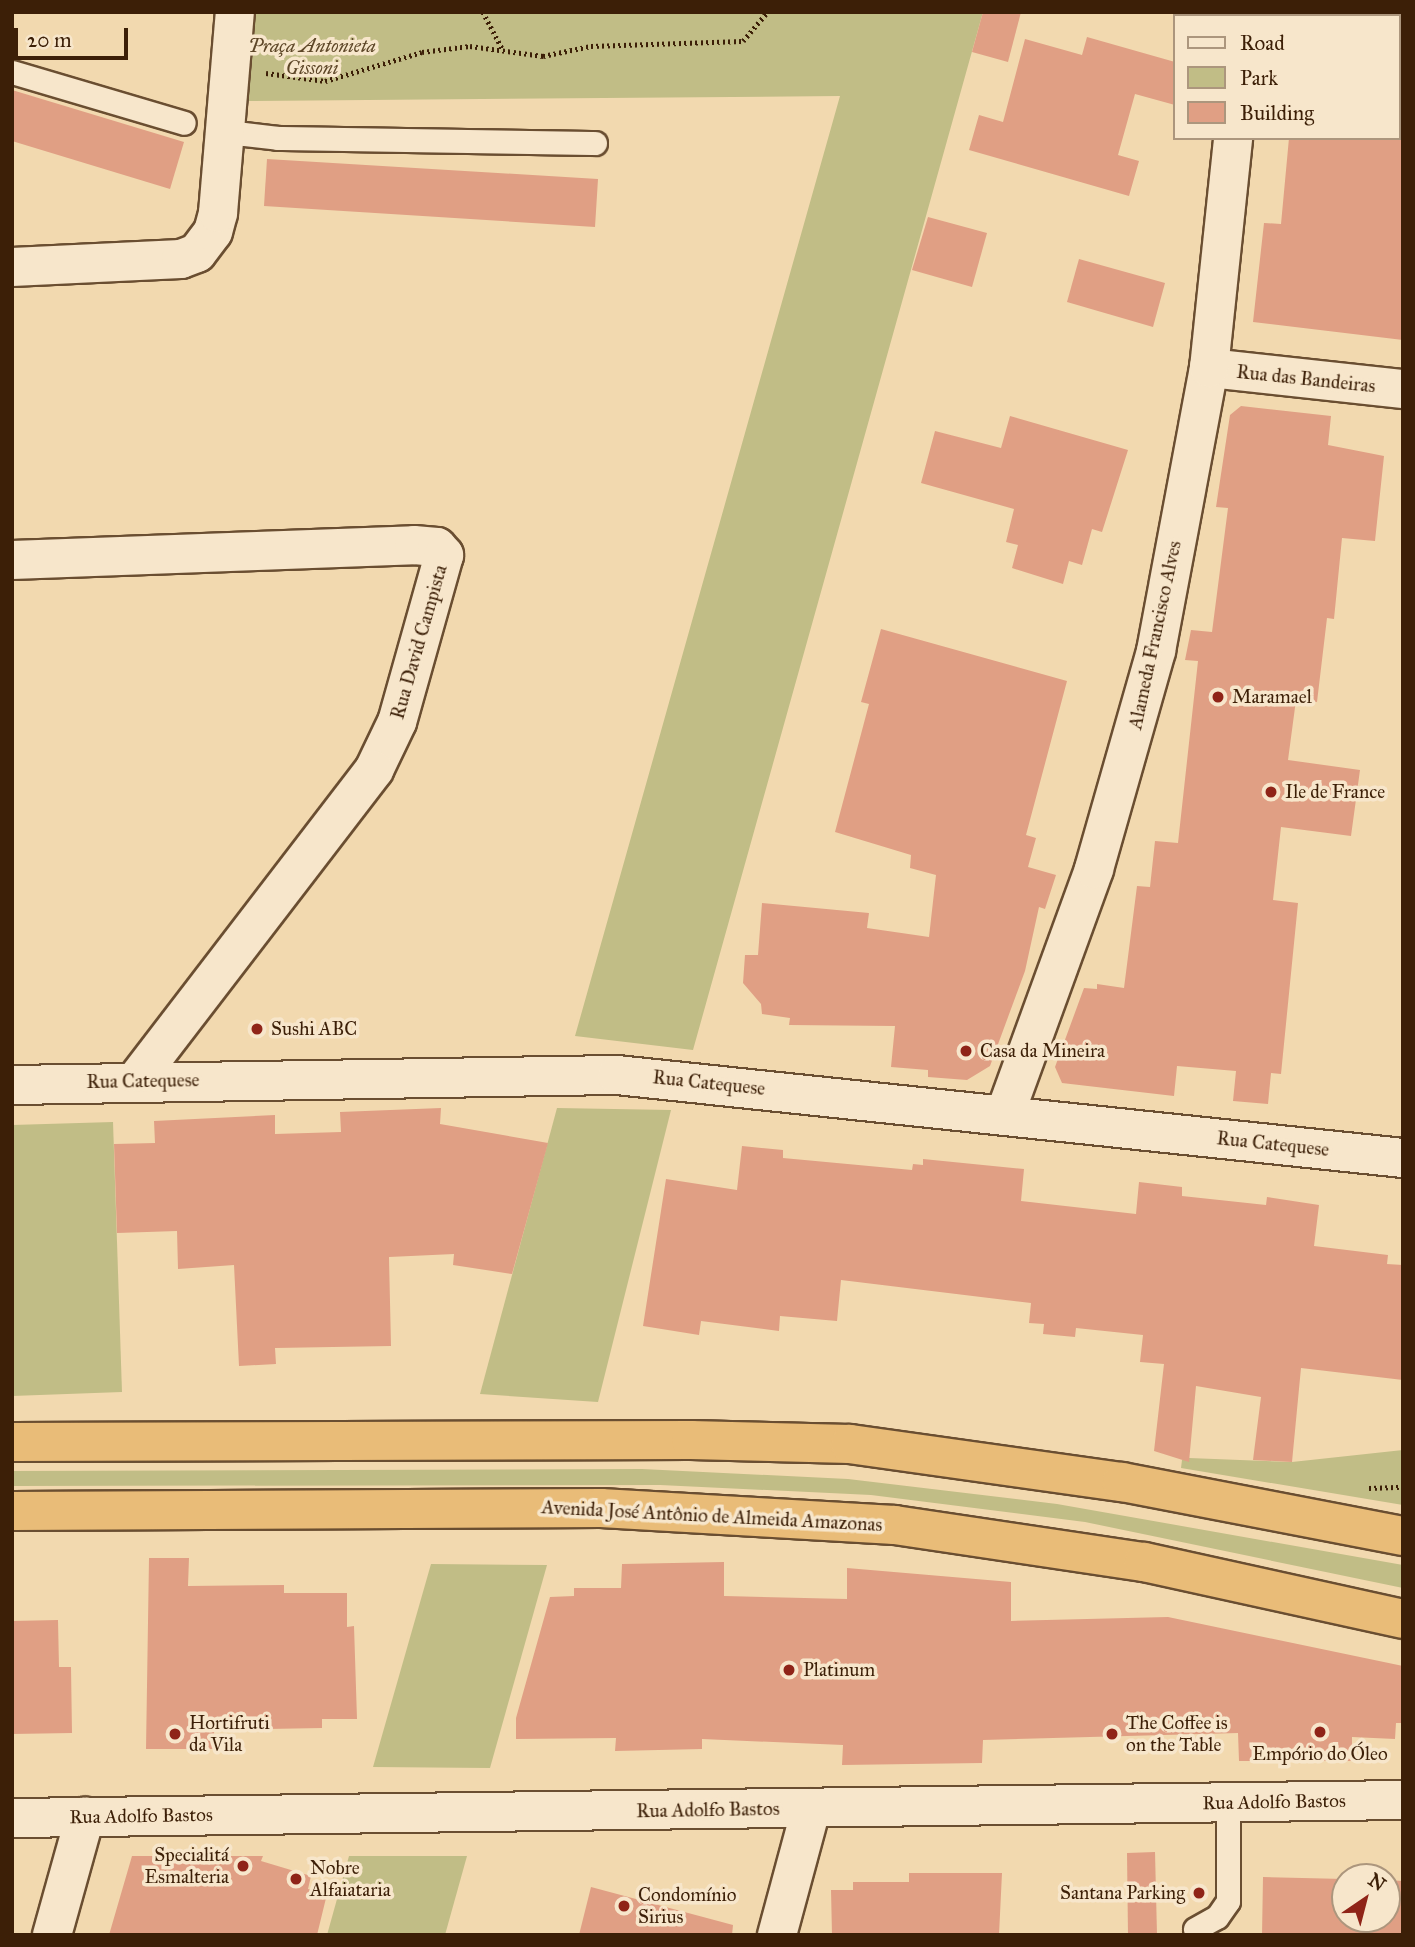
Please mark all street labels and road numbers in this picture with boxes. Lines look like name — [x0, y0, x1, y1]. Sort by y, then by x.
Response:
street label: Rua das Bandeiras — [1235, 360, 1377, 398]
street label: Alameda Francisco Alves — [1124, 539, 1186, 731]
street label: Rua David Campista — [386, 562, 452, 722]
street label: Rua Catequese — [652, 1066, 766, 1100]
street label: Rua Catequese — [86, 1069, 200, 1093]
street label: Rua Catequese — [1216, 1127, 1330, 1161]
street label: Avenida José Antônio de Almeida Amazonas — [541, 1496, 883, 1536]
street label: Rua Adolfo Bastos — [1202, 1789, 1346, 1815]
street label: Rua Adolfo Bastos — [636, 1797, 780, 1823]
street label: Rua Adolfo Bastos — [69, 1803, 213, 1829]

